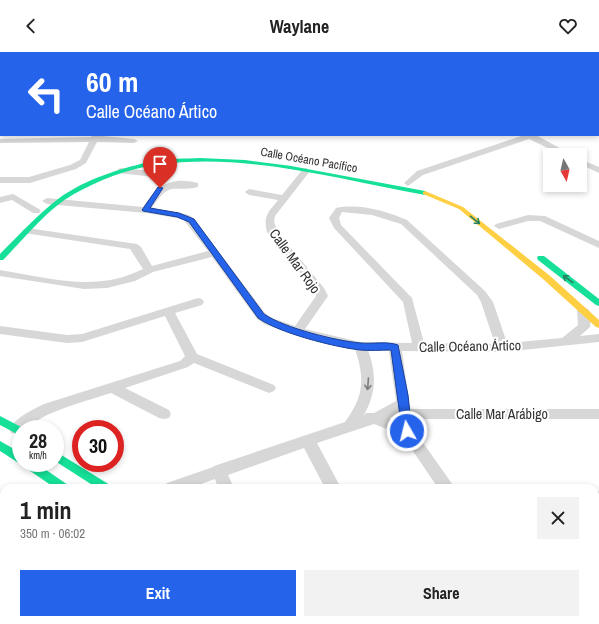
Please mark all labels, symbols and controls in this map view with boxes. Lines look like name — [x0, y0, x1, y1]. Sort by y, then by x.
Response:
text: Waylane — [270, 14, 329, 39]
icon: back — [20, 15, 42, 37]
icon: heart — [557, 15, 579, 37]
text: 60 m — [86, 63, 138, 101]
icon: left — [20, 68, 72, 120]
text: Calle Océano Ártico — [86, 99, 217, 124]
street label: Calle Océano Pacífico — [259, 144, 359, 176]
pin — [143, 147, 177, 188]
north arrow — [543, 148, 587, 192]
map controls — [543, 148, 587, 192]
icon: arrive — [149, 153, 171, 175]
one-way arrow — [470, 215, 481, 224]
street label: Calle Mar Rojo — [265, 225, 325, 297]
one-way arrow — [563, 275, 574, 283]
street label: Calle Océano Ártico — [419, 336, 521, 356]
one-way arrow — [364, 377, 371, 390]
street label: Calle Mar Arábigo — [456, 405, 548, 423]
position arrow — [386, 410, 428, 452]
speed limit sign: 30 — [72, 420, 124, 472]
text: 28 — [29, 427, 47, 454]
text: km/h — [29, 449, 47, 462]
text: 1 min — [20, 494, 71, 526]
button: close — [537, 497, 579, 539]
text: 350 m · 06:02 — [20, 525, 85, 542]
button: Exit — [20, 570, 296, 616]
button: Share — [304, 570, 579, 616]

